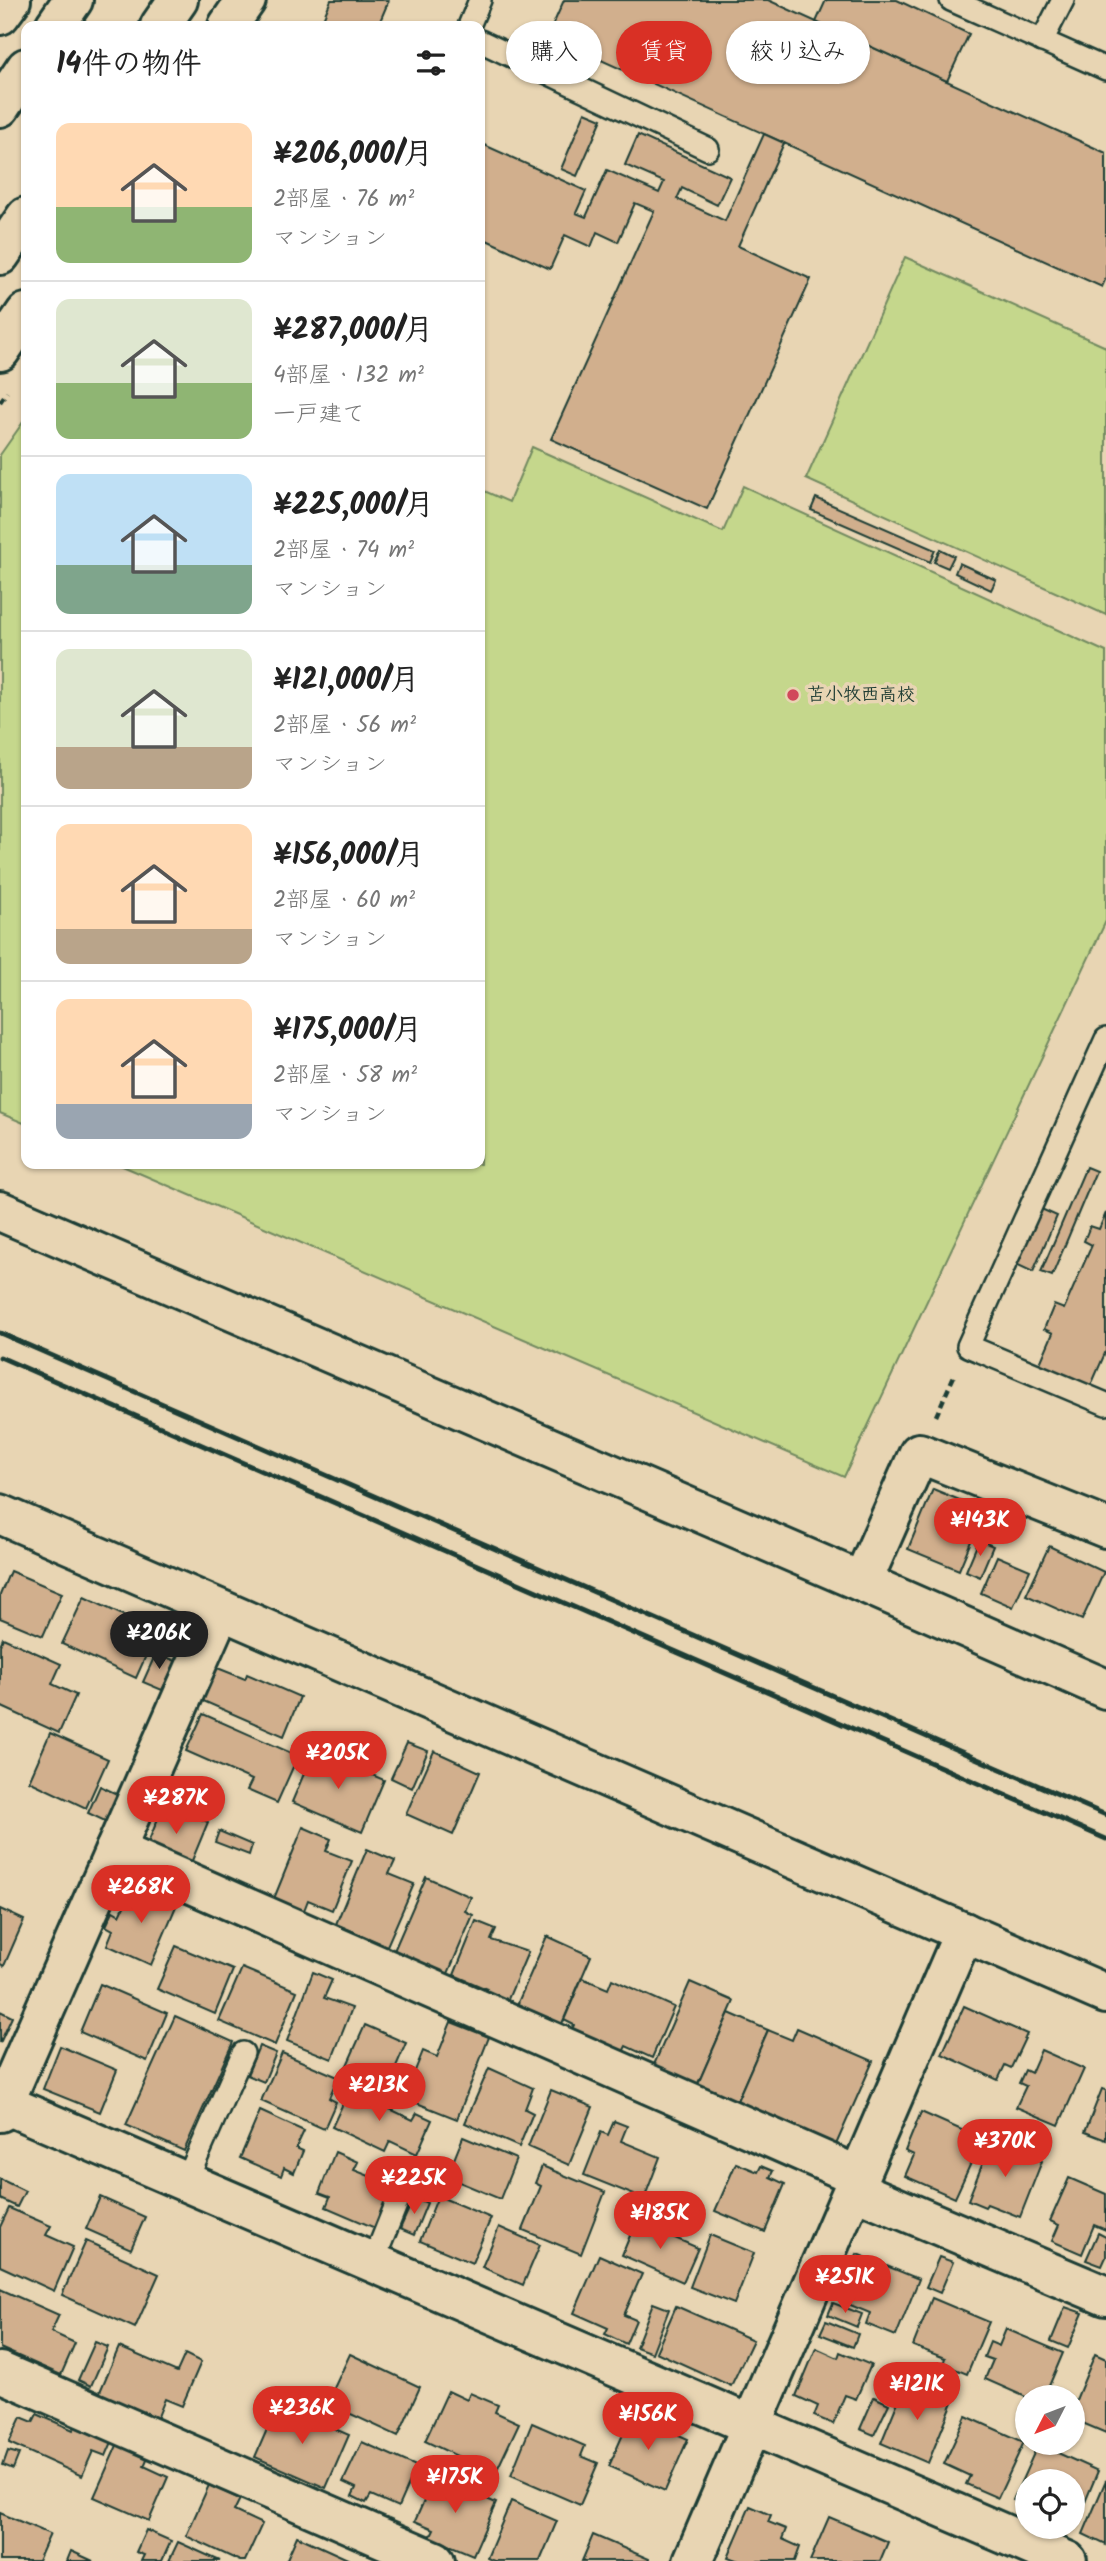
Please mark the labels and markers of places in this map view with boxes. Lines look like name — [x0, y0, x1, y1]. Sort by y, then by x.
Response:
place label: 苫小牧西高校 — [807, 681, 915, 710]
marker: 苫小牧西高校 — [785, 687, 801, 703]
pin: ¥143K — [931, 1498, 1029, 1558]
pin: ¥206K — [110, 1612, 208, 1671]
pin: ¥205K — [289, 1732, 387, 1791]
pin: ¥287K — [127, 1776, 225, 1836]
pin: ¥268K — [92, 1866, 190, 1925]
pin: ¥213K — [330, 2064, 428, 2123]
pin: ¥370K — [956, 2120, 1054, 2179]
pin: ¥225K — [365, 2156, 463, 2216]
pin: ¥185K — [611, 2192, 709, 2251]
pin: ¥251K — [796, 2256, 894, 2315]
pin: ¥121K — [868, 2362, 966, 2422]
pin: ¥236K — [253, 2386, 351, 2446]
pin: ¥156K — [599, 2392, 697, 2452]
pin: ¥175K — [406, 2456, 504, 2515]

